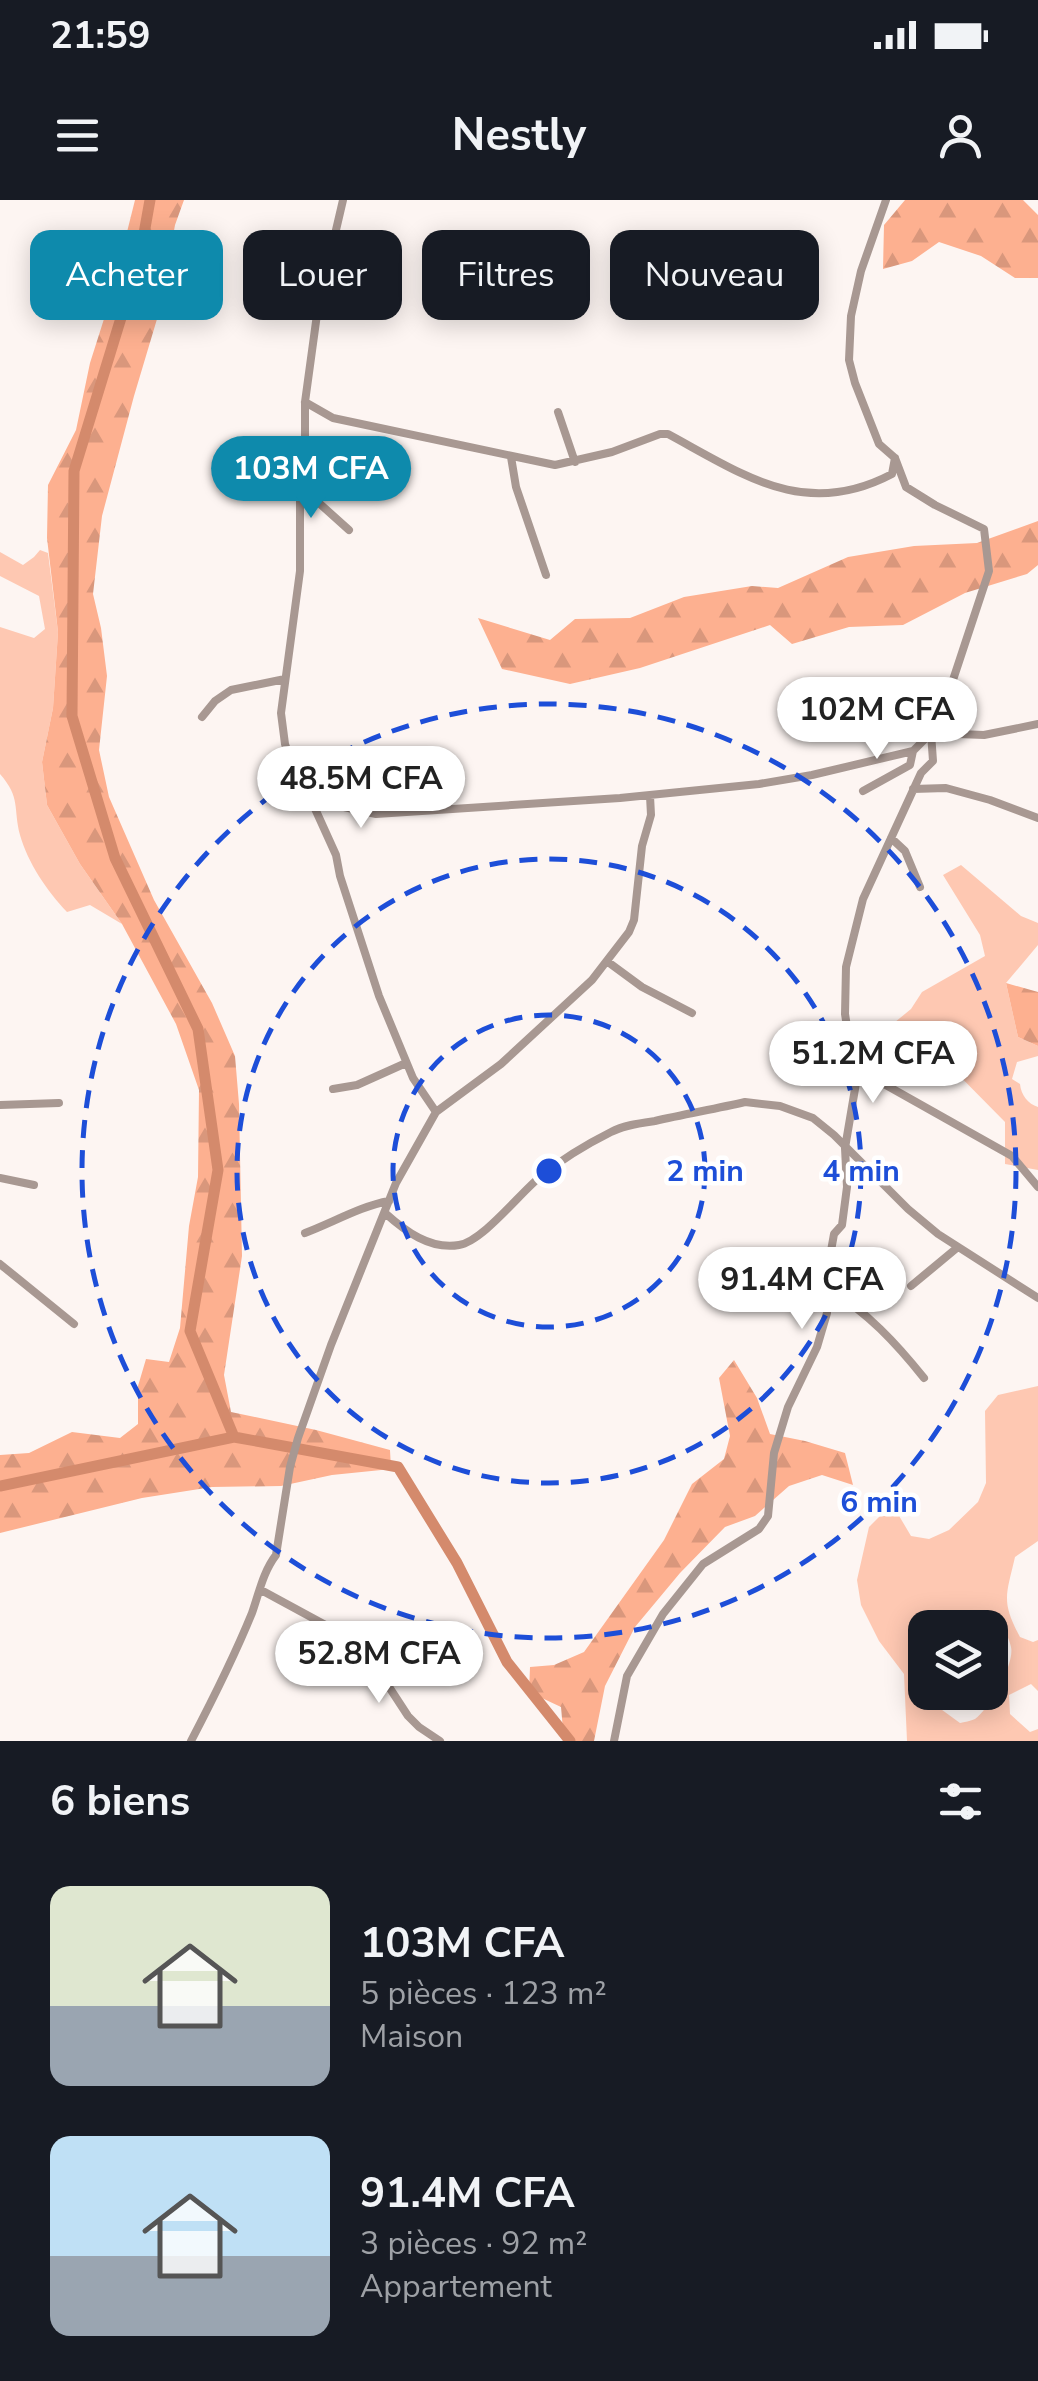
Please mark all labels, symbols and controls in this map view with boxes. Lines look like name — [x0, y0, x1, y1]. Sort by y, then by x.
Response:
text: 21:59 — [50, 10, 151, 61]
text: Nestly — [452, 105, 586, 166]
icon: menu — [50, 108, 105, 163]
icon: person — [933, 108, 988, 163]
chip: Acheter — [30, 230, 223, 320]
chip: Louer — [243, 230, 402, 320]
chip: Filtres — [422, 230, 590, 320]
chip: Nouveau — [610, 230, 819, 320]
pin: 103M CFA — [208, 436, 414, 521]
text: 103M CFA — [233, 447, 389, 490]
pin: 102M CFA — [774, 677, 980, 762]
text: 102M CFA — [799, 688, 955, 731]
pin: 48.5M CFA — [247, 746, 475, 831]
text: 48.5M CFA — [279, 757, 443, 800]
pin: 51.2M CFA — [759, 1021, 987, 1106]
text: 51.2M CFA — [791, 1032, 955, 1075]
text: 2 min — [666, 1151, 744, 1192]
text: 4 min — [822, 1151, 900, 1192]
centre of rings — [531, 1153, 567, 1189]
pin: 91.4M CFA — [688, 1247, 916, 1332]
text: 91.4M CFA — [720, 1258, 884, 1301]
text: 6 min — [840, 1482, 918, 1523]
map controls — [908, 1610, 1008, 1710]
button: layers — [908, 1610, 1008, 1710]
pin: 52.8M CFA — [265, 1621, 493, 1706]
text: 52.8M CFA — [297, 1632, 461, 1675]
text: 6 biens — [50, 1773, 190, 1830]
icon: filters — [933, 1774, 988, 1829]
text: 103M CFA — [360, 1915, 564, 1972]
icon: home — [130, 1926, 250, 2046]
text: 5 pièces · 123 m² — [360, 1972, 607, 2015]
text: Maison — [360, 2015, 463, 2058]
text: 91.4M CFA — [360, 2165, 575, 2222]
icon: home — [130, 2176, 250, 2296]
text: 3 pièces · 92 m² — [360, 2222, 587, 2265]
text: Appartement — [360, 2265, 552, 2308]

